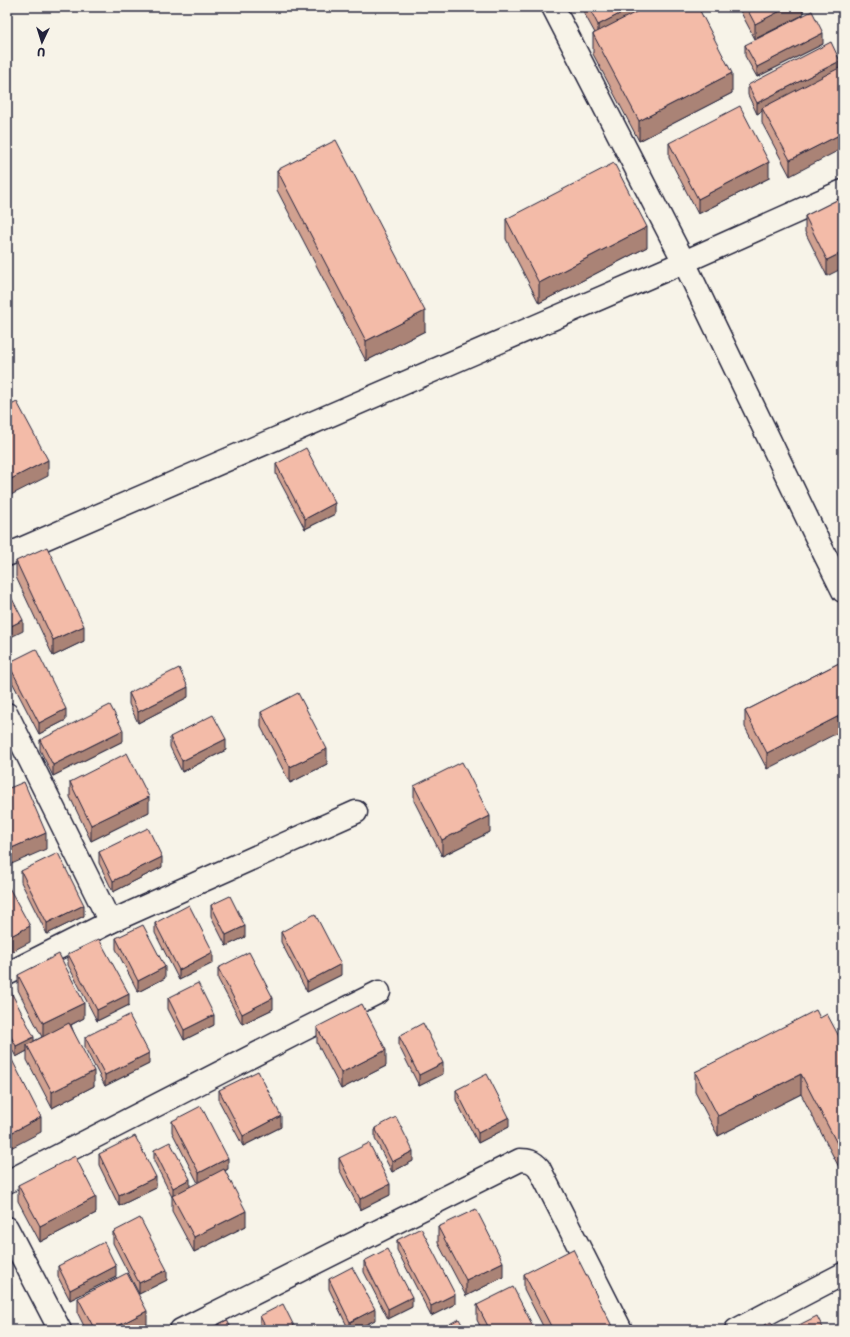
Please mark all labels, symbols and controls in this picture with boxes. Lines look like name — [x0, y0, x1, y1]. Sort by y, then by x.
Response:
north arrow — [22, 22, 62, 62]
text: U — [36, 44, 46, 61]

